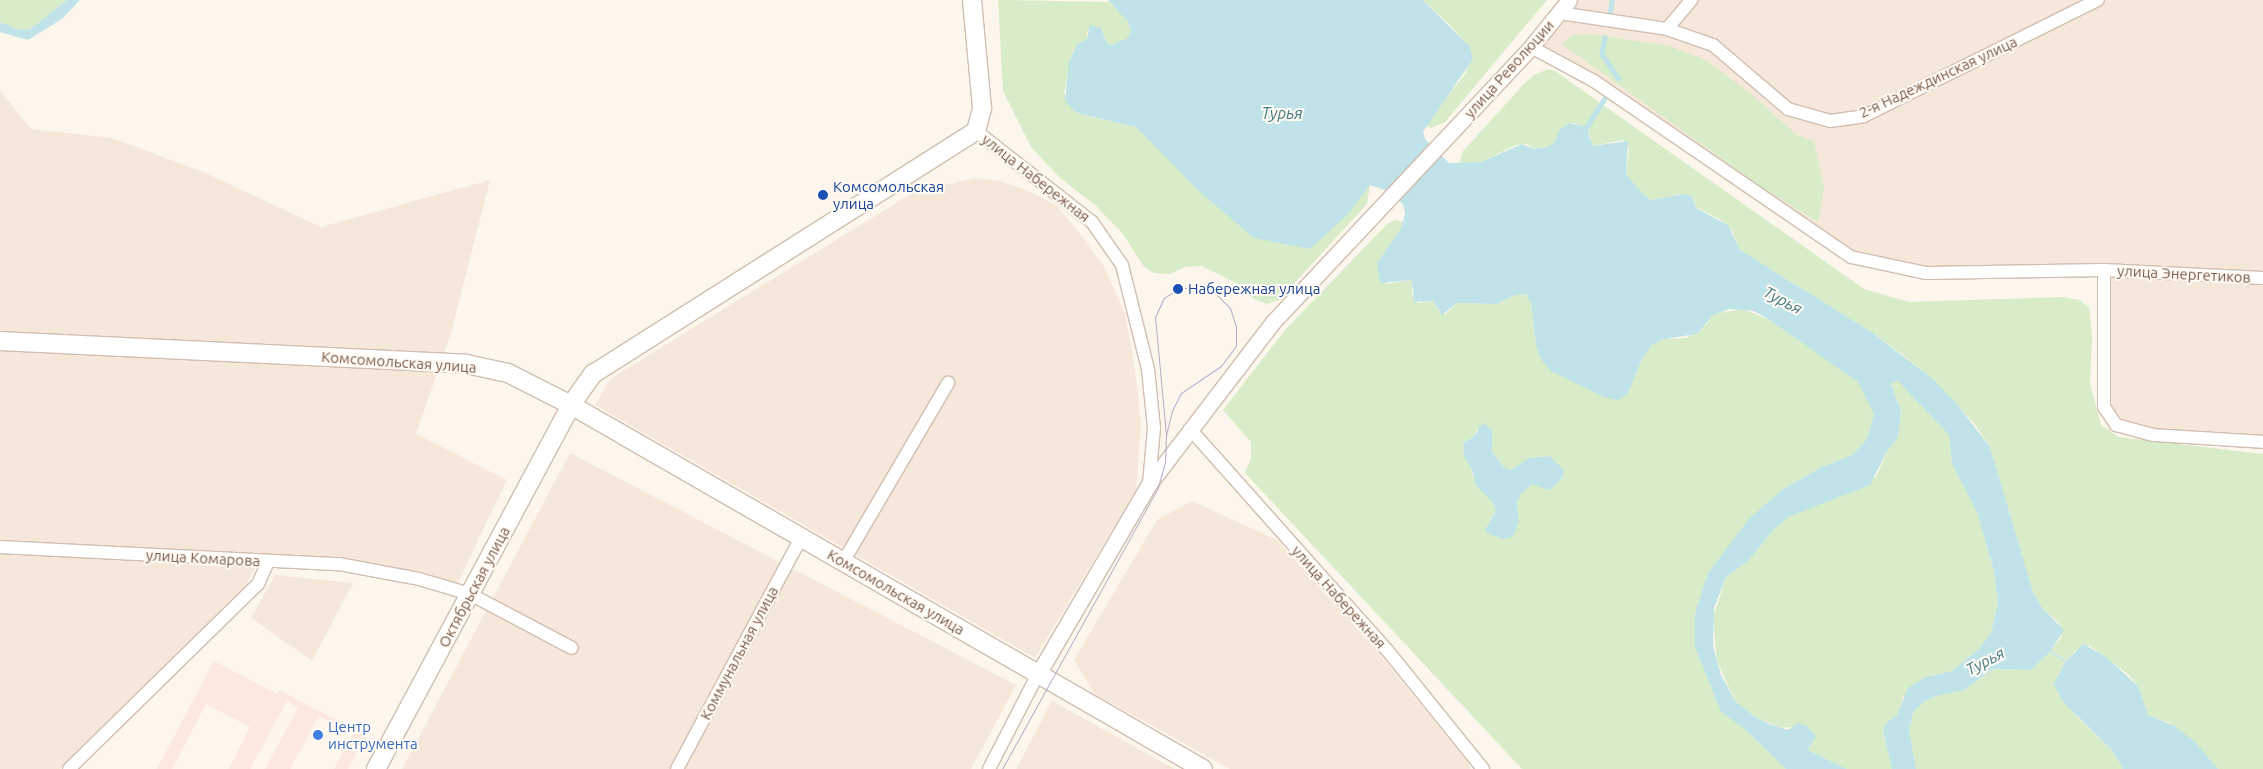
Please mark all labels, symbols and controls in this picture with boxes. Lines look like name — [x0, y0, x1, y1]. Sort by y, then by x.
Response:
street label: улица Революции — [1460, 16, 1558, 122]
street label: 2-я Надеждинская улица — [1856, 32, 2020, 122]
water label: Турья — [1261, 103, 1303, 123]
street label: улица Набережная — [978, 130, 1094, 226]
place label: Комсомольская улица — [833, 177, 944, 212]
marker: Комсомольская улица — [817, 189, 829, 201]
street label: улица Энергетиков — [2117, 262, 2251, 286]
place label: Набережная улица — [1188, 280, 1320, 298]
water label: Турья — [1760, 282, 1806, 318]
marker: Набережная улица — [1172, 283, 1184, 295]
street label: Комсомольская улица — [321, 348, 477, 376]
street label: Октябрьская улица — [435, 523, 513, 651]
street label: улица Набережная — [1288, 542, 1390, 652]
street label: Комсомольская улица — [824, 545, 968, 639]
street label: улица Комарова — [145, 546, 261, 570]
street label: Коммунальная улица — [696, 583, 782, 723]
water label: Турья — [1962, 643, 2008, 679]
place label: Центр инструмента — [328, 717, 418, 752]
marker: Центр инструмента — [312, 729, 324, 741]

